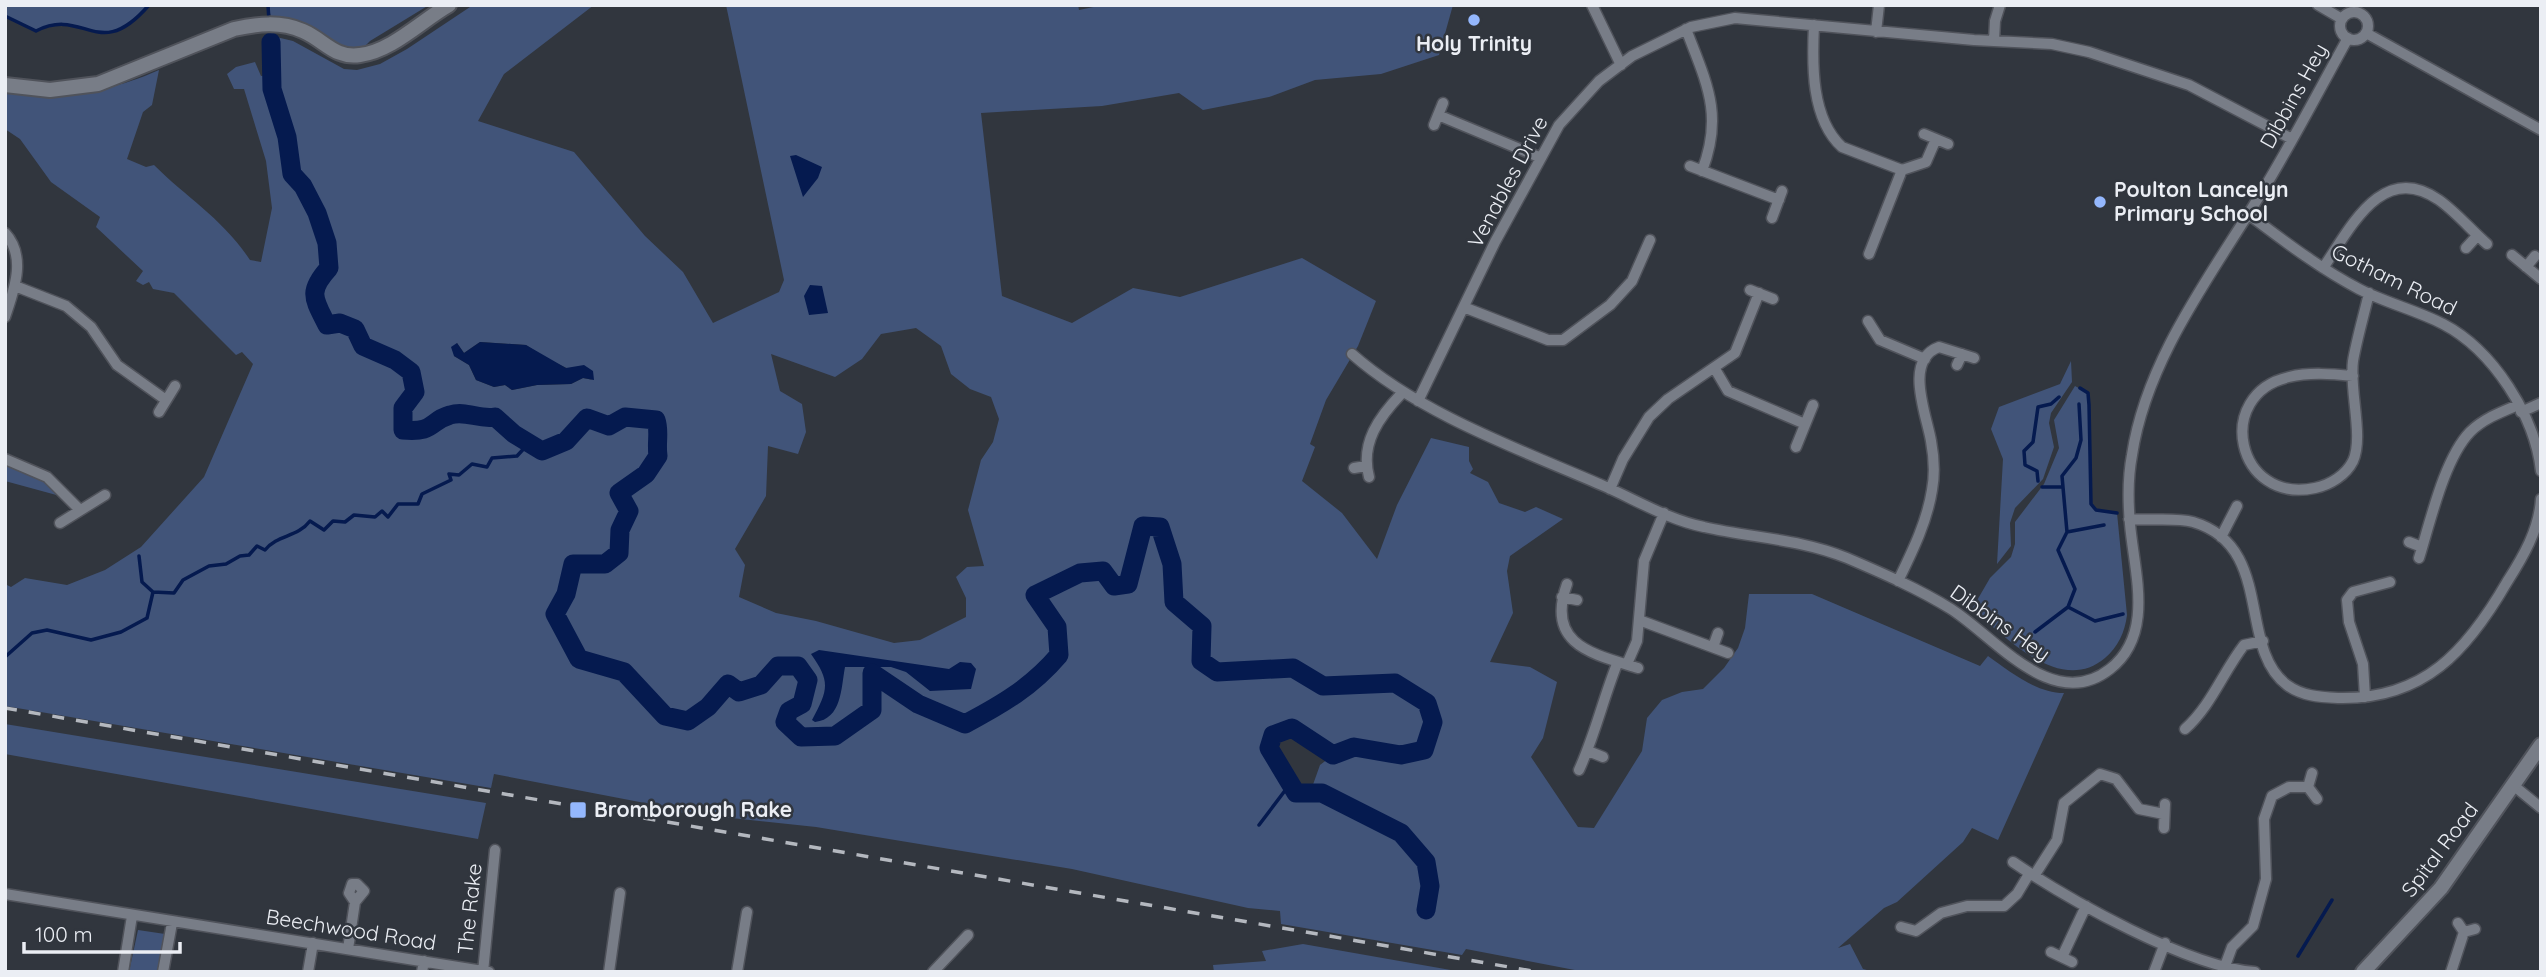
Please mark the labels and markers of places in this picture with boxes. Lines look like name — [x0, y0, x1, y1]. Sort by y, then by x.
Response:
marker: Holy Trinity — [1466, 12, 1482, 28]
place label: Holy Trinity — [1416, 30, 1532, 56]
place label: Poulton Lancelyn Primary School — [2114, 176, 2289, 226]
marker: Poulton Lancelyn Primary School — [2092, 194, 2108, 210]
place label: Bromborough Rake — [594, 796, 792, 822]
marker: Bromborough Rake — [568, 800, 588, 820]

